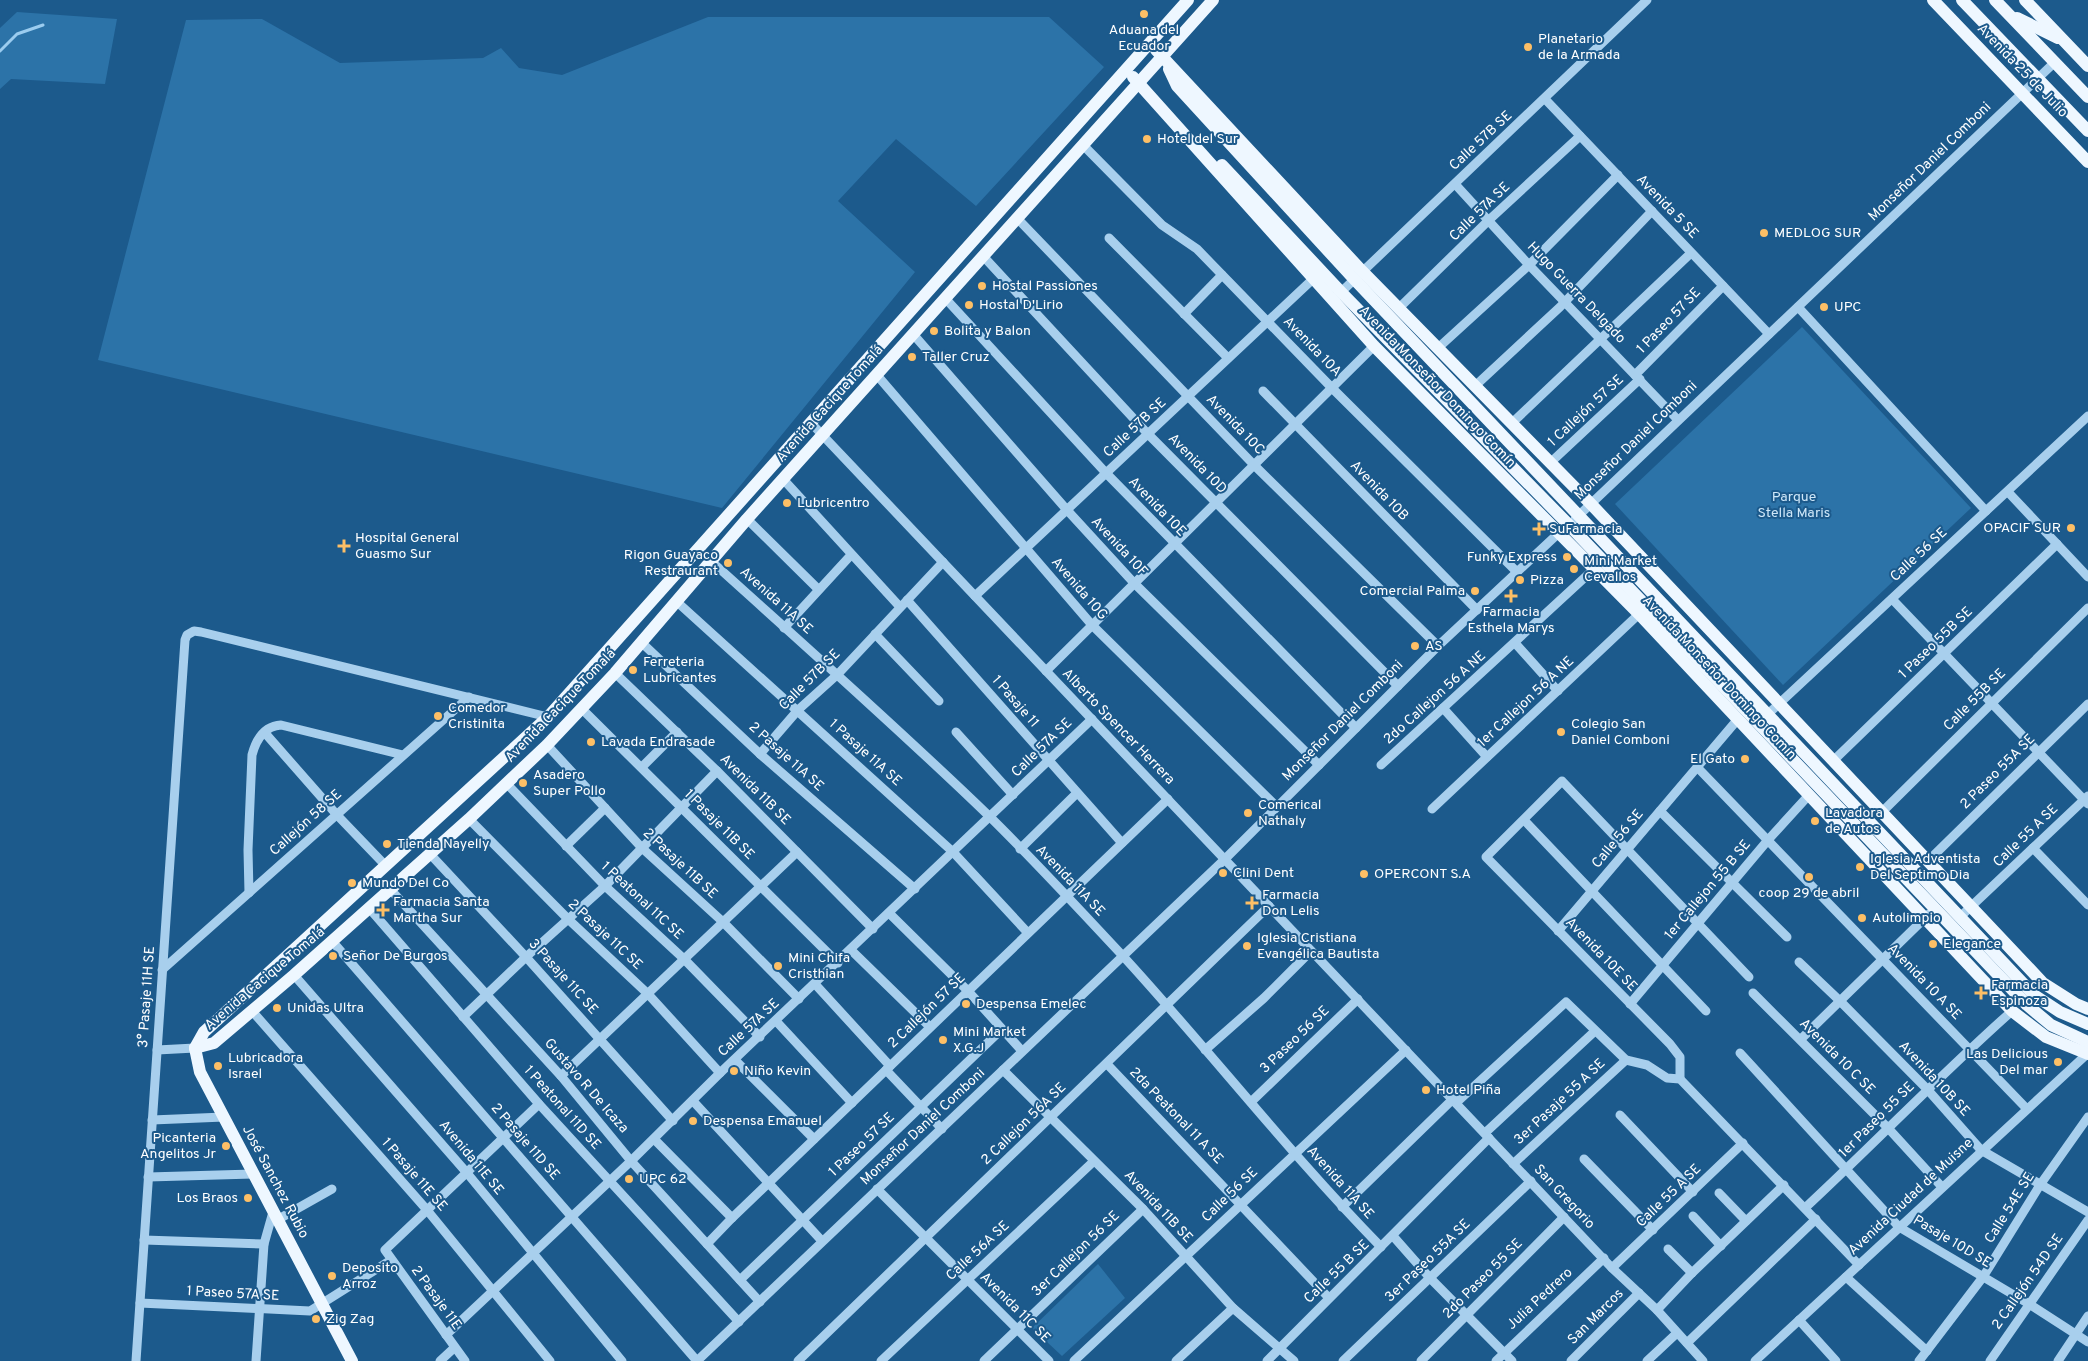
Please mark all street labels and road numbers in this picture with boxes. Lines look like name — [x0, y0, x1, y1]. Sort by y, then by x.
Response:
street label: Avenida 25 de Julio — [1973, 21, 2071, 121]
street label: Monseñor Daniel Comboni — [1865, 99, 1995, 225]
street label: Calle 57B SE — [1446, 108, 1516, 174]
street label: Avenida 5 SE — [1632, 171, 1702, 243]
street label: Calle 57A SE — [1446, 179, 1514, 245]
street label: Hugo Guerra Delgado — [1523, 239, 1629, 347]
street label: 1 Paseo 57 SE — [1633, 284, 1705, 358]
street label: Avenida Monseñor Domingo Comín — [1355, 302, 1519, 472]
street label: Avenida 10A — [1279, 313, 1345, 381]
street label: Avenida Cacique Tomalá — [773, 342, 887, 466]
street label: 1 Callejón 57 SE — [1544, 371, 1628, 451]
street label: Monseñor Daniel Comboni — [1571, 378, 1701, 504]
street label: Avenida 10C — [1202, 391, 1268, 459]
street label: Calle 57B SE — [1100, 395, 1170, 461]
street label: Avenida 10D — [1164, 430, 1230, 498]
street label: Avenida 10B — [1346, 457, 1412, 525]
street label: Avenida 10E — [1124, 474, 1190, 540]
street label: Avenida 10F — [1087, 514, 1151, 581]
street label: Calle 56 SE — [1887, 524, 1951, 586]
street label: Avenida 10G — [1047, 554, 1111, 624]
street label: Avenida 11A SE — [736, 564, 816, 638]
street label: Avenida Monseñor Domingo Comín — [1638, 592, 1800, 764]
street label: 1 Paseo 55B SE — [1895, 603, 1977, 683]
street label: Avenida Cacique Tomalá — [502, 646, 620, 766]
street label: Calle 57B SE — [776, 646, 844, 714]
street label: 2do Callejon 56 A NE — [1380, 648, 1490, 748]
street label: 1er Callejon 56 A NE — [1474, 653, 1578, 751]
street label: Monseñor Daniel Comboni — [1279, 657, 1407, 785]
street label: Alberto Spencer Herrera — [1058, 665, 1178, 789]
street label: Calle 55B SE — [1940, 665, 2010, 735]
street label: 1 Pasaje 11 — [988, 672, 1042, 732]
street label: Calle 57A SE — [1008, 715, 1076, 781]
street label: 1 Pasaje 11A SE — [825, 716, 905, 790]
street label: 2 Pasaje 11A SE — [745, 719, 827, 795]
street label: 2 Paseo 55A SE — [1957, 731, 2039, 813]
street label: Avenida 11B SE — [716, 751, 794, 829]
street label: Callejón 58 SE — [266, 786, 346, 860]
street label: 1 Pasaje 11B SE — [680, 786, 758, 864]
street label: Calle 55 A SE — [1990, 801, 2062, 871]
street label: Calle 56 SE — [1588, 806, 1648, 872]
street label: 2 Pasaje 11B SE — [639, 825, 721, 903]
street label: 1er Callejon 55 B SE — [1661, 837, 1755, 943]
street label: Avenida 11A SE — [1032, 842, 1108, 920]
street label: 1 Peatonal 11C SE — [597, 858, 687, 944]
street label: 2 Pasaje 11C SE — [564, 896, 646, 974]
street label: Avenida 10E SE — [1561, 914, 1641, 996]
street label: Avenida Cacique Tomalá — [201, 924, 329, 1034]
street label: 3 Pasaje 11C SE — [525, 936, 601, 1018]
street label: Avenida 10 A SE — [1883, 940, 1965, 1024]
street label: 3° Pasaje 11H SE — [135, 945, 159, 1049]
street label: 2 Callejón 57 SE — [885, 970, 969, 1052]
street label: Calle 57A SE — [715, 995, 783, 1061]
street label: 3 Paseo 56 SE — [1257, 1003, 1333, 1077]
street label: Avenida 10 C SE — [1796, 1016, 1878, 1098]
street label: Gustavo R De Icaza — [540, 1035, 632, 1137]
street label: Avenida 10B SE — [1895, 1038, 1973, 1120]
street label: 3er Pasaje 55 A SE — [1511, 1055, 1609, 1149]
street label: 1 Peatonal 11D SE — [520, 1062, 604, 1154]
street label: 2da Peatonal 11 A SE — [1125, 1064, 1227, 1168]
street label: Monseñor Daniel Comboni — [857, 1065, 989, 1189]
street label: 2 Callejon 56A SE — [978, 1079, 1070, 1169]
street label: 1er Paseo 55 SE — [1836, 1079, 1918, 1161]
street label: 2 Pasaje 11D SE — [487, 1100, 563, 1184]
street label: 1 Paseo 57 SE — [825, 1109, 899, 1181]
street label: Avenida 11E SE — [435, 1117, 507, 1199]
street label: José Sanchez Rubio — [238, 1123, 312, 1242]
street label: 1 Pasaje 11E SE — [377, 1135, 451, 1215]
street label: Avenida Ciudad de Muisne — [1845, 1135, 1977, 1259]
street label: Avenida 11A SE — [1303, 1143, 1377, 1223]
street label: San Gregorio — [1530, 1161, 1598, 1233]
street label: Calle 55 A SE — [1633, 1161, 1705, 1231]
street label: Calle 56 SE — [1198, 1164, 1262, 1226]
street label: Avenida 11B SE — [1120, 1167, 1196, 1247]
street label: Calle 54E SE — [1981, 1169, 2039, 1247]
street label: 3er Callejon 56 SE — [1028, 1208, 1124, 1300]
street label: Pasaje 10D SE — [1910, 1212, 1994, 1272]
street label: 3er Paseo 55A SE — [1382, 1216, 1474, 1306]
street label: Calle 56A SE — [943, 1217, 1013, 1285]
street label: 2 Callejón 54D SE — [1989, 1231, 2067, 1333]
street label: 2do Paseo 55 SE — [1439, 1235, 1527, 1323]
street label: Calle 55 B SE — [1301, 1237, 1373, 1307]
street label: 2 Pasaje 11E — [407, 1263, 465, 1333]
street label: Julia Pedrero — [1504, 1264, 1577, 1334]
street label: Avenida 11C SE — [976, 1269, 1054, 1347]
street label: 1 Paseo 57A SE — [186, 1283, 280, 1305]
street label: San Marcos — [1565, 1286, 1627, 1348]

